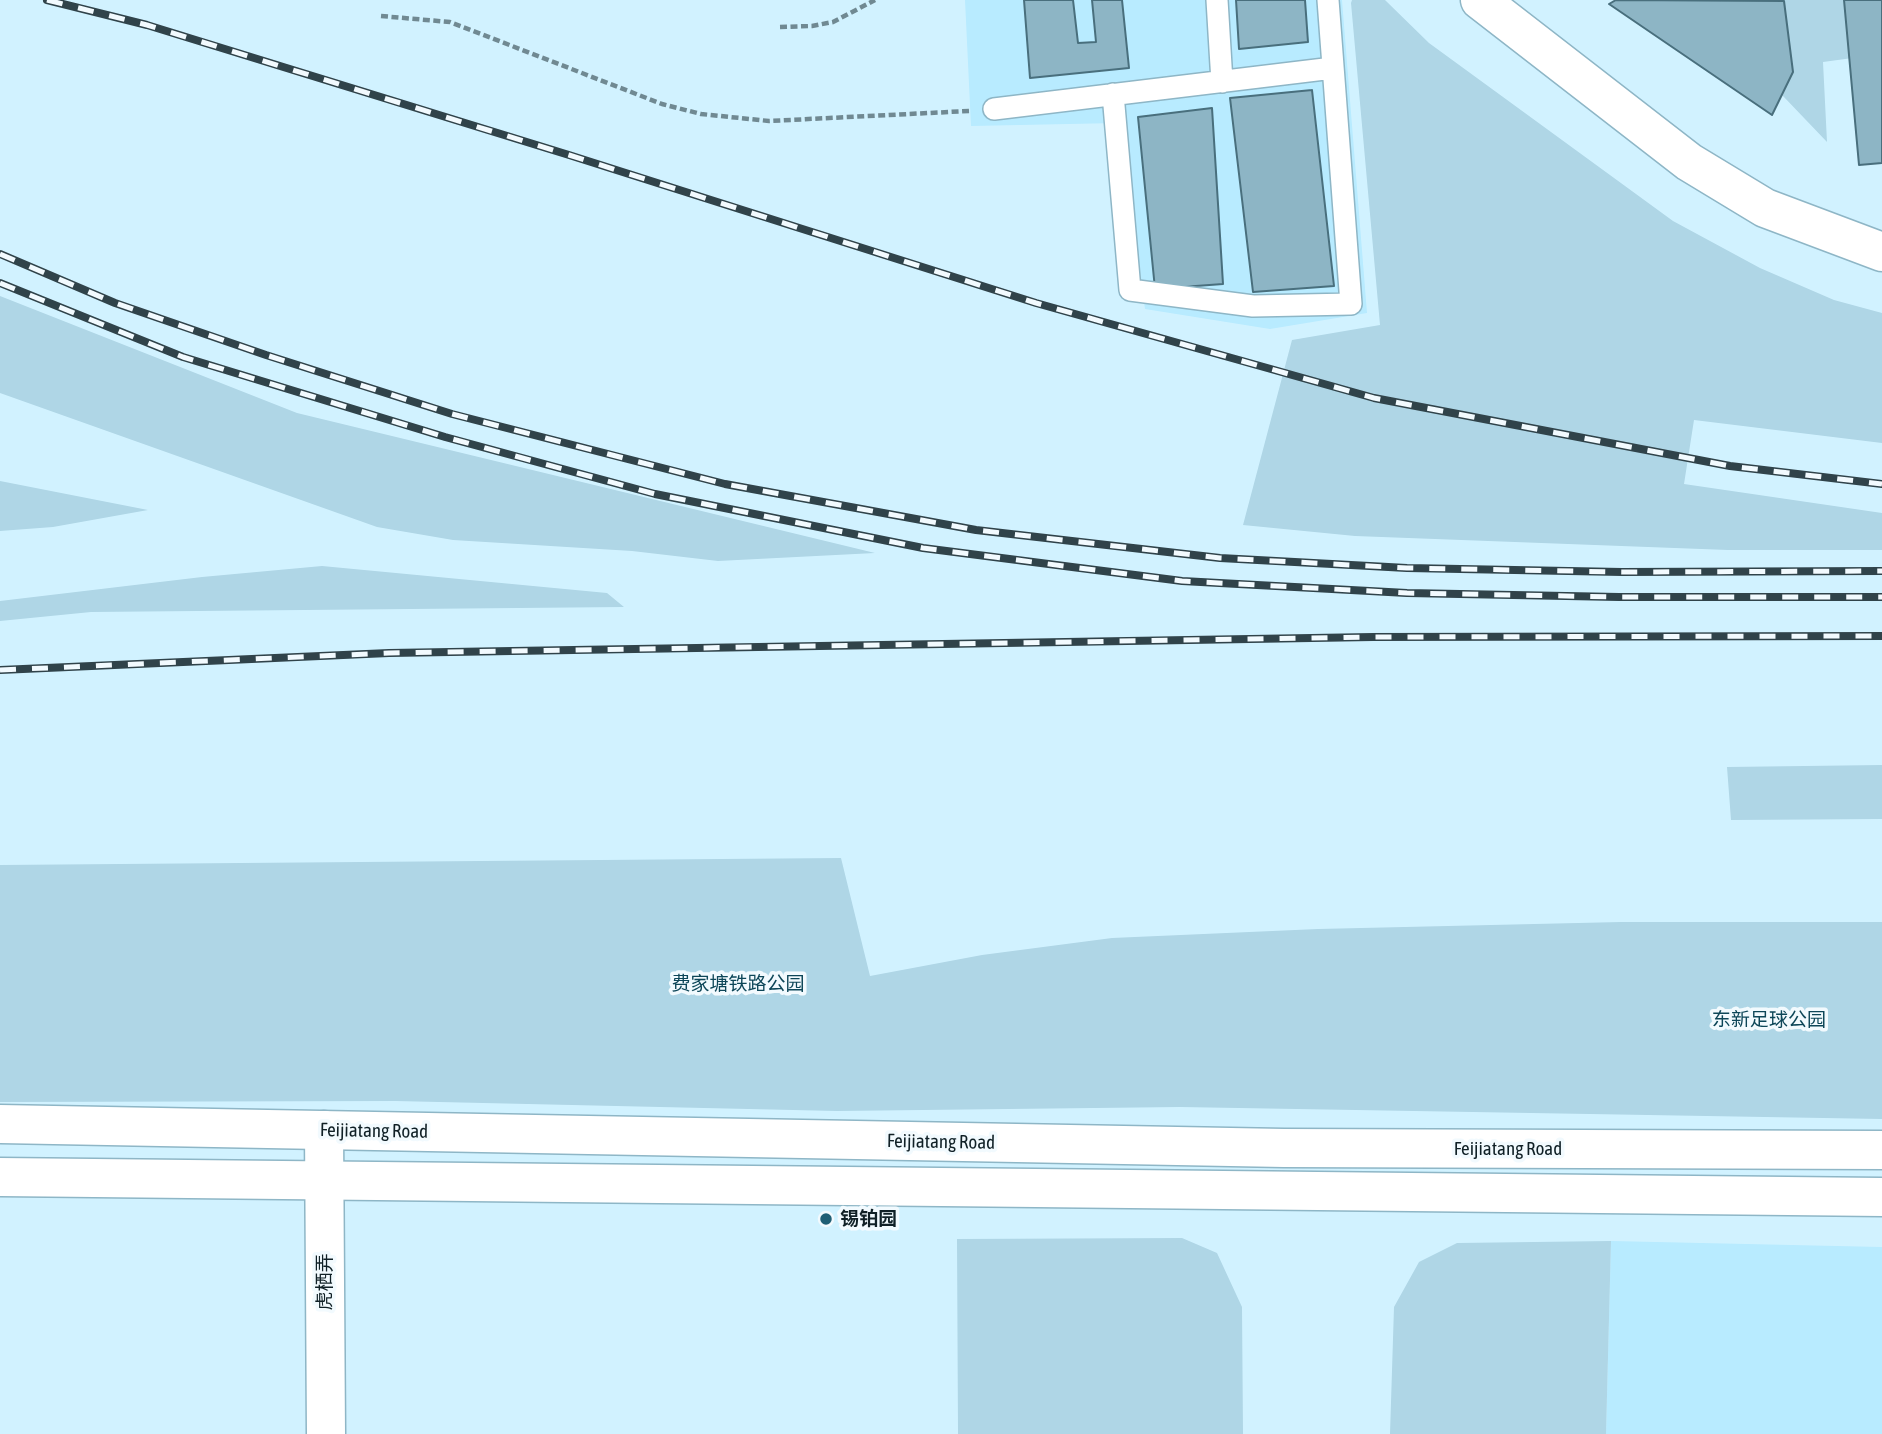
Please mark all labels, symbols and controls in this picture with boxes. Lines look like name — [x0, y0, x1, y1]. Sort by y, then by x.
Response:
park label: 费家塘铁路公园 — [672, 973, 804, 995]
park label: 东新足球公园 — [1712, 1009, 1826, 1031]
street label: Feijiatang Road — [320, 1119, 428, 1143]
street label: Feijiatang Road — [887, 1130, 995, 1154]
street label: Feijiatang Road — [1454, 1138, 1562, 1160]
place label: 锡铂园 — [840, 1208, 897, 1230]
marker: 锡铂园 — [818, 1211, 834, 1227]
street label: 虎栖弄 — [314, 1254, 336, 1310]

